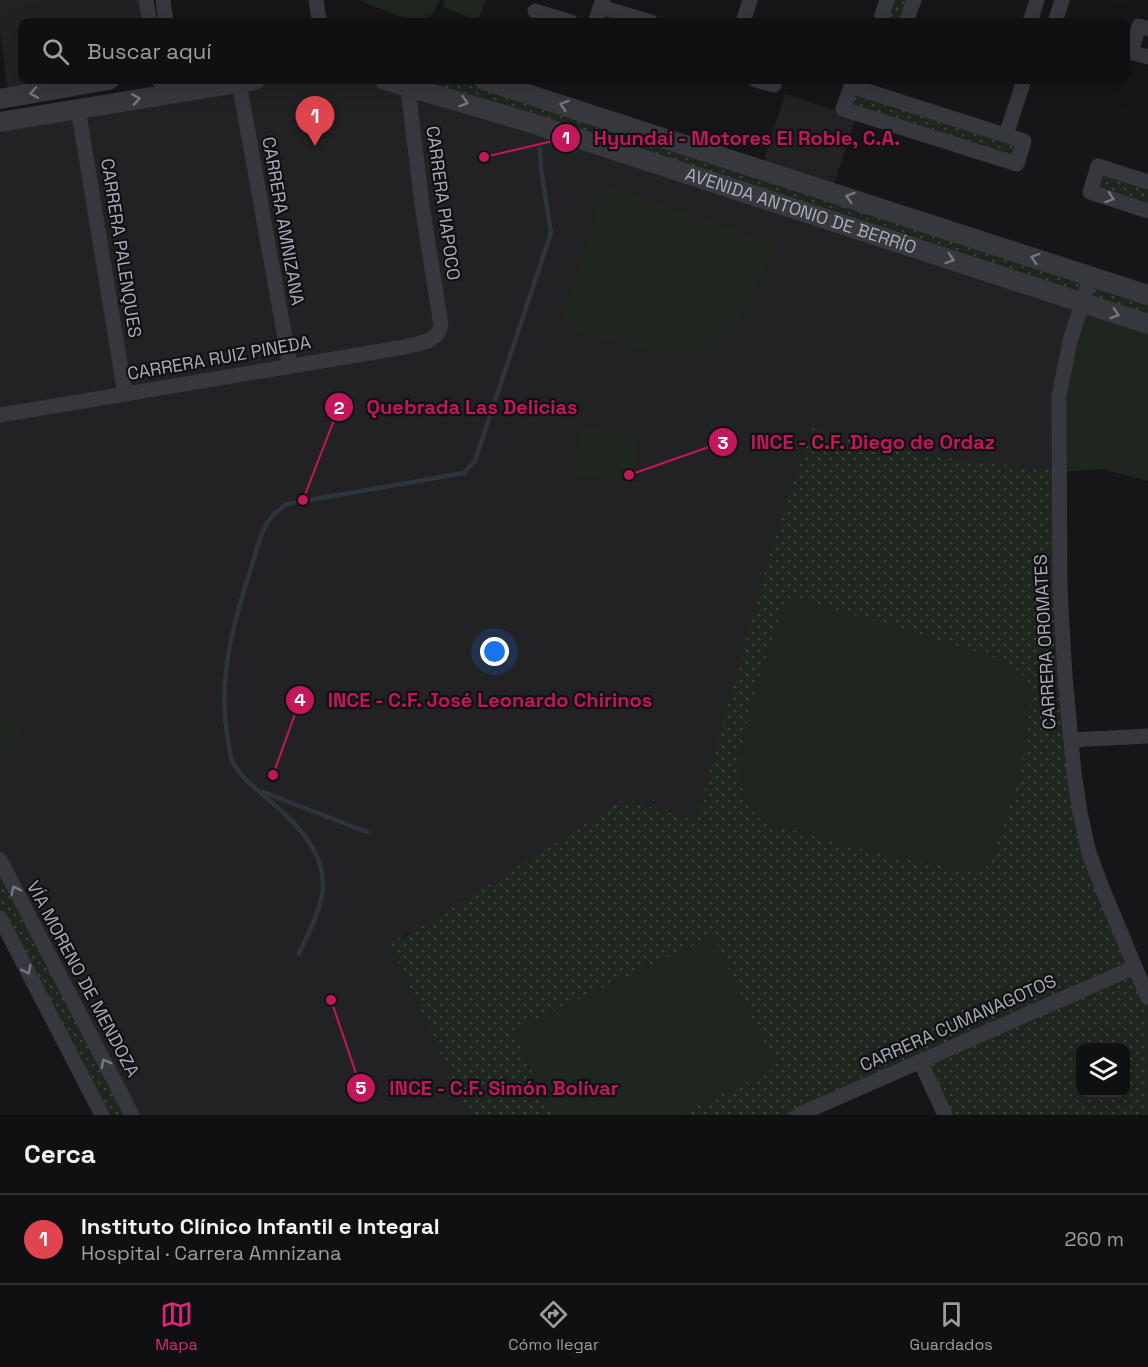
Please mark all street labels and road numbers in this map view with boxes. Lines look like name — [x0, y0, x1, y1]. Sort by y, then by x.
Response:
street label: CARRERA PIAPOCO — [421, 124, 466, 282]
street label: CARRERA AMNIZANA — [257, 135, 310, 307]
street label: CARRERA PALENQUES — [96, 157, 147, 339]
street label: AVENIDA ANTONIO DE BERRÍO — [683, 162, 919, 259]
street label: CARRERA RUIZ PINEDA — [125, 330, 312, 385]
street label: CARRERA OROMATES — [1028, 554, 1061, 730]
street label: VÍA MORENO DE MENDOZA — [22, 877, 145, 1081]
street label: CARRERA CUMANAGOTOS — [856, 969, 1060, 1076]

